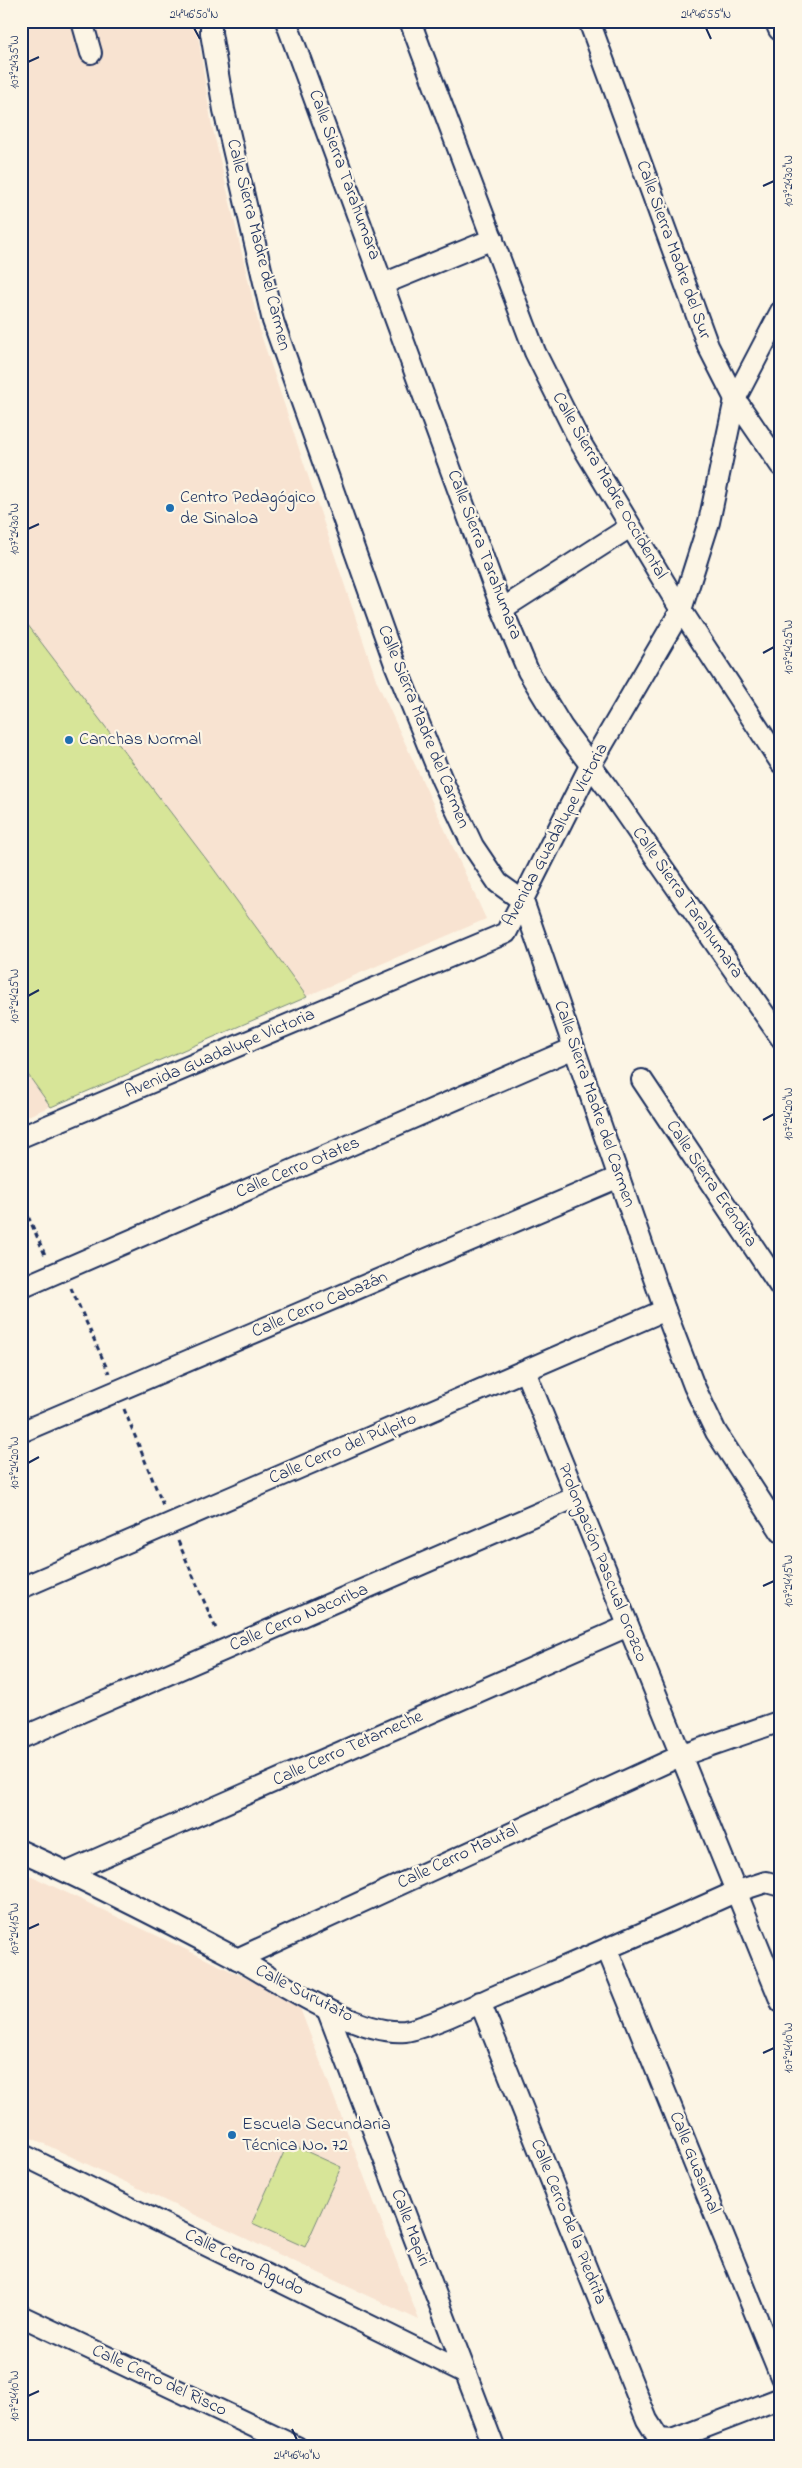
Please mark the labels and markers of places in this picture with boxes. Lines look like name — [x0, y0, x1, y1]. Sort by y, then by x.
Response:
place label: Centro Pedagógico de Sinaloa — [180, 485, 316, 532]
marker: Centro Pedagógico de Sinaloa — [164, 502, 176, 514]
place label: Canchas Normal — [79, 727, 201, 753]
marker: Canchas Normal — [63, 734, 75, 746]
place label: Escuela Secundaria Técnica No. 72 — [242, 2112, 391, 2159]
marker: Escuela Secundaria Técnica No. 72 — [226, 2129, 238, 2141]

